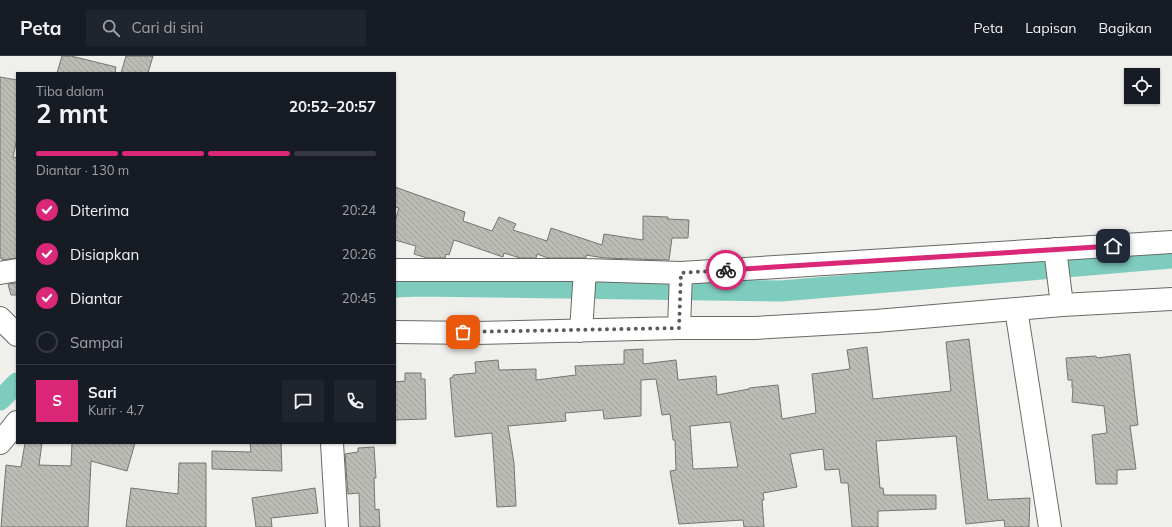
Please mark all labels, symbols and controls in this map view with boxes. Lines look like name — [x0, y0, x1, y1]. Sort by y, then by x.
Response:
search box — [86, 10, 366, 46]
text: Peta — [20, 16, 62, 40]
icon: search — [100, 17, 122, 39]
text: Cari di sini — [132, 18, 203, 37]
text: Peta — [974, 19, 1003, 37]
text: Lapisan — [1025, 19, 1077, 37]
text: Bagikan — [1099, 19, 1152, 37]
map controls — [1124, 68, 1160, 104]
button: locate — [1124, 68, 1160, 104]
text: Tiba dalam — [36, 83, 104, 99]
text: 2 mnt — [36, 97, 108, 130]
text: 20:52–20:57 — [289, 97, 376, 116]
text: Diantar · 130 m — [36, 162, 129, 178]
icon: check — [36, 199, 58, 221]
text: Diterima — [70, 201, 129, 220]
text: 20:24 — [342, 202, 376, 218]
pin — [1096, 229, 1130, 263]
icon: home — [1102, 235, 1124, 257]
icon: check — [36, 243, 58, 265]
text: Disiapkan — [70, 245, 139, 264]
text: 20:26 — [342, 246, 376, 262]
courier — [706, 250, 746, 290]
icon: bike — [715, 259, 737, 281]
icon: check — [36, 287, 58, 309]
text: Diantar — [70, 289, 122, 308]
text: 20:45 — [342, 290, 376, 306]
pin — [446, 315, 480, 349]
icon: bag — [452, 321, 474, 343]
text: Sampai — [70, 333, 123, 352]
button: chat — [282, 380, 324, 422]
button: phone — [334, 380, 376, 422]
text: Sari — [88, 383, 117, 402]
text: S — [52, 391, 62, 410]
text: Kurir · 4.7 — [88, 402, 145, 418]

